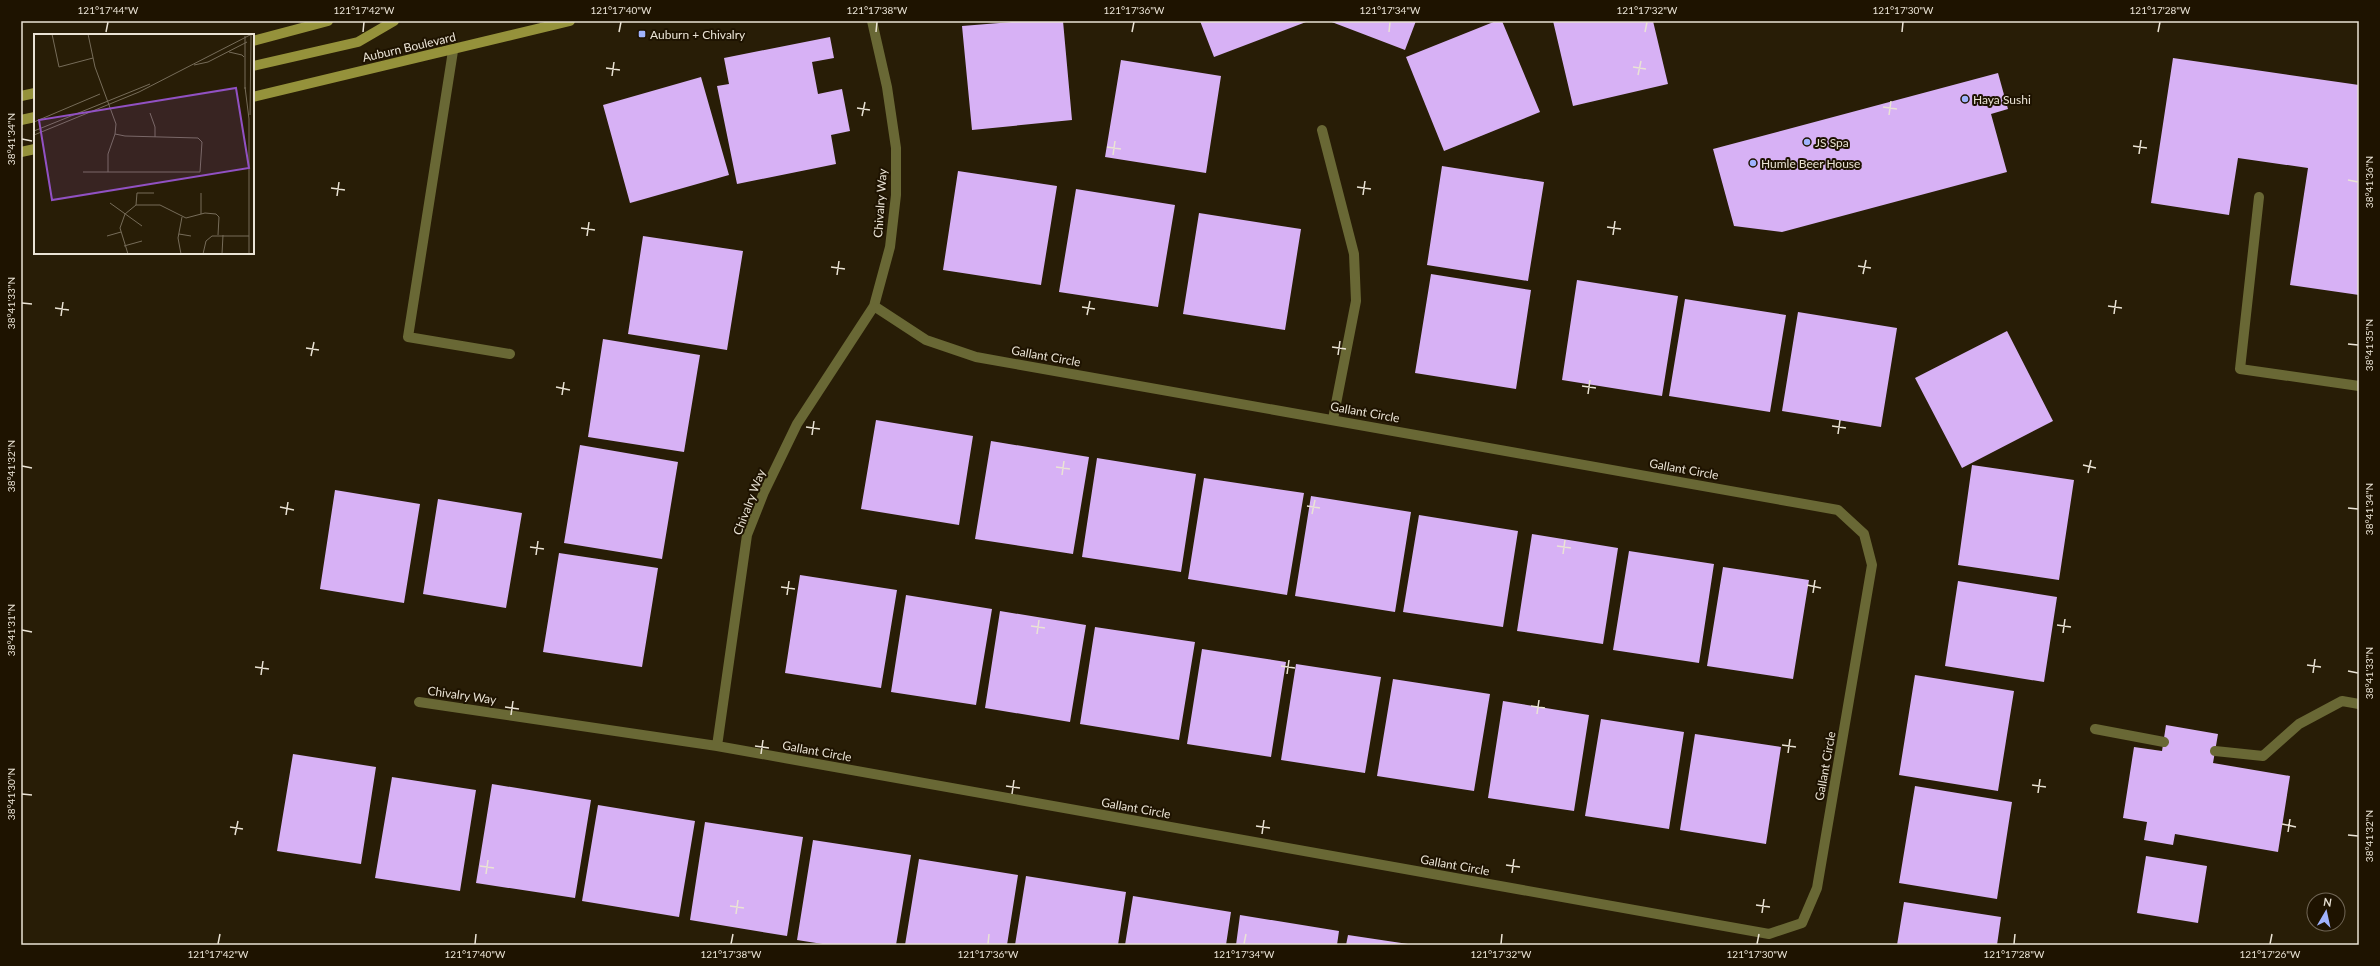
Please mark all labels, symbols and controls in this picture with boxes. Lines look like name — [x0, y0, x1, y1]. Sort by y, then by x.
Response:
text: 121°17'44"W — [78, 4, 139, 16]
text: 121°17'42"W — [334, 4, 395, 16]
text: 121°17'40"W — [591, 4, 652, 16]
text: 121°17'38"W — [847, 4, 908, 16]
text: 121°17'36"W — [1104, 4, 1165, 16]
text: 121°17'34"W — [1360, 4, 1421, 16]
text: 121°17'32"W — [1617, 4, 1678, 16]
text: 121°17'30"W — [1873, 4, 1934, 16]
text: 121°17'28"W — [2130, 4, 2191, 16]
place label: Auburn + Chivalry — [650, 27, 746, 42]
street label: Auburn Boulevard — [361, 29, 457, 65]
marker: Auburn + Chivalry — [637, 29, 647, 39]
inset map — [34, 34, 254, 254]
place label: Haya Sushi — [1973, 92, 2031, 107]
marker: Haya Sushi — [1960, 94, 1970, 104]
text: 38°41'34"N — [5, 113, 17, 165]
place label: JS Spa — [1815, 135, 1849, 150]
marker: JS Spa — [1802, 137, 1812, 147]
place label: Humle Beer House — [1761, 156, 1860, 171]
text: 38°41'36"N — [2363, 156, 2375, 208]
marker: Humle Beer House — [1748, 158, 1758, 168]
street label: Chivalry Way — [870, 167, 890, 238]
text: 38°41'33"N — [5, 277, 17, 329]
text: 38°41'35"N — [2363, 319, 2375, 371]
street label: Gallant Circle — [1010, 343, 1082, 369]
street label: Gallant Circle — [1329, 399, 1401, 425]
text: 38°41'32"N — [5, 440, 17, 492]
street label: Gallant Circle — [1648, 456, 1720, 482]
street label: Chivalry Way — [730, 466, 769, 537]
text: 38°41'34"N — [2363, 483, 2375, 535]
text: 38°41'31"N — [5, 604, 17, 656]
text: 38°41'33"N — [2363, 647, 2375, 699]
street label: Chivalry Way — [427, 683, 498, 707]
street label: Gallant Circle — [1812, 730, 1838, 802]
street label: Gallant Circle — [781, 738, 853, 764]
text: 38°41'30"N — [5, 768, 17, 820]
street label: Gallant Circle — [1100, 795, 1172, 821]
text: 38°41'32"N — [2363, 810, 2375, 862]
street label: Gallant Circle — [1419, 852, 1491, 878]
north arrow — [2306, 892, 2346, 932]
text: N — [2322, 895, 2333, 909]
text: 121°17'42"W — [188, 948, 249, 960]
text: 121°17'40"W — [445, 948, 506, 960]
text: 121°17'38"W — [701, 948, 762, 960]
text: 121°17'36"W — [958, 948, 1019, 960]
text: 121°17'34"W — [1214, 948, 1275, 960]
text: 121°17'32"W — [1471, 948, 1532, 960]
text: 121°17'30"W — [1727, 948, 1788, 960]
text: 121°17'28"W — [1984, 948, 2045, 960]
text: 121°17'26"W — [2240, 948, 2301, 960]

